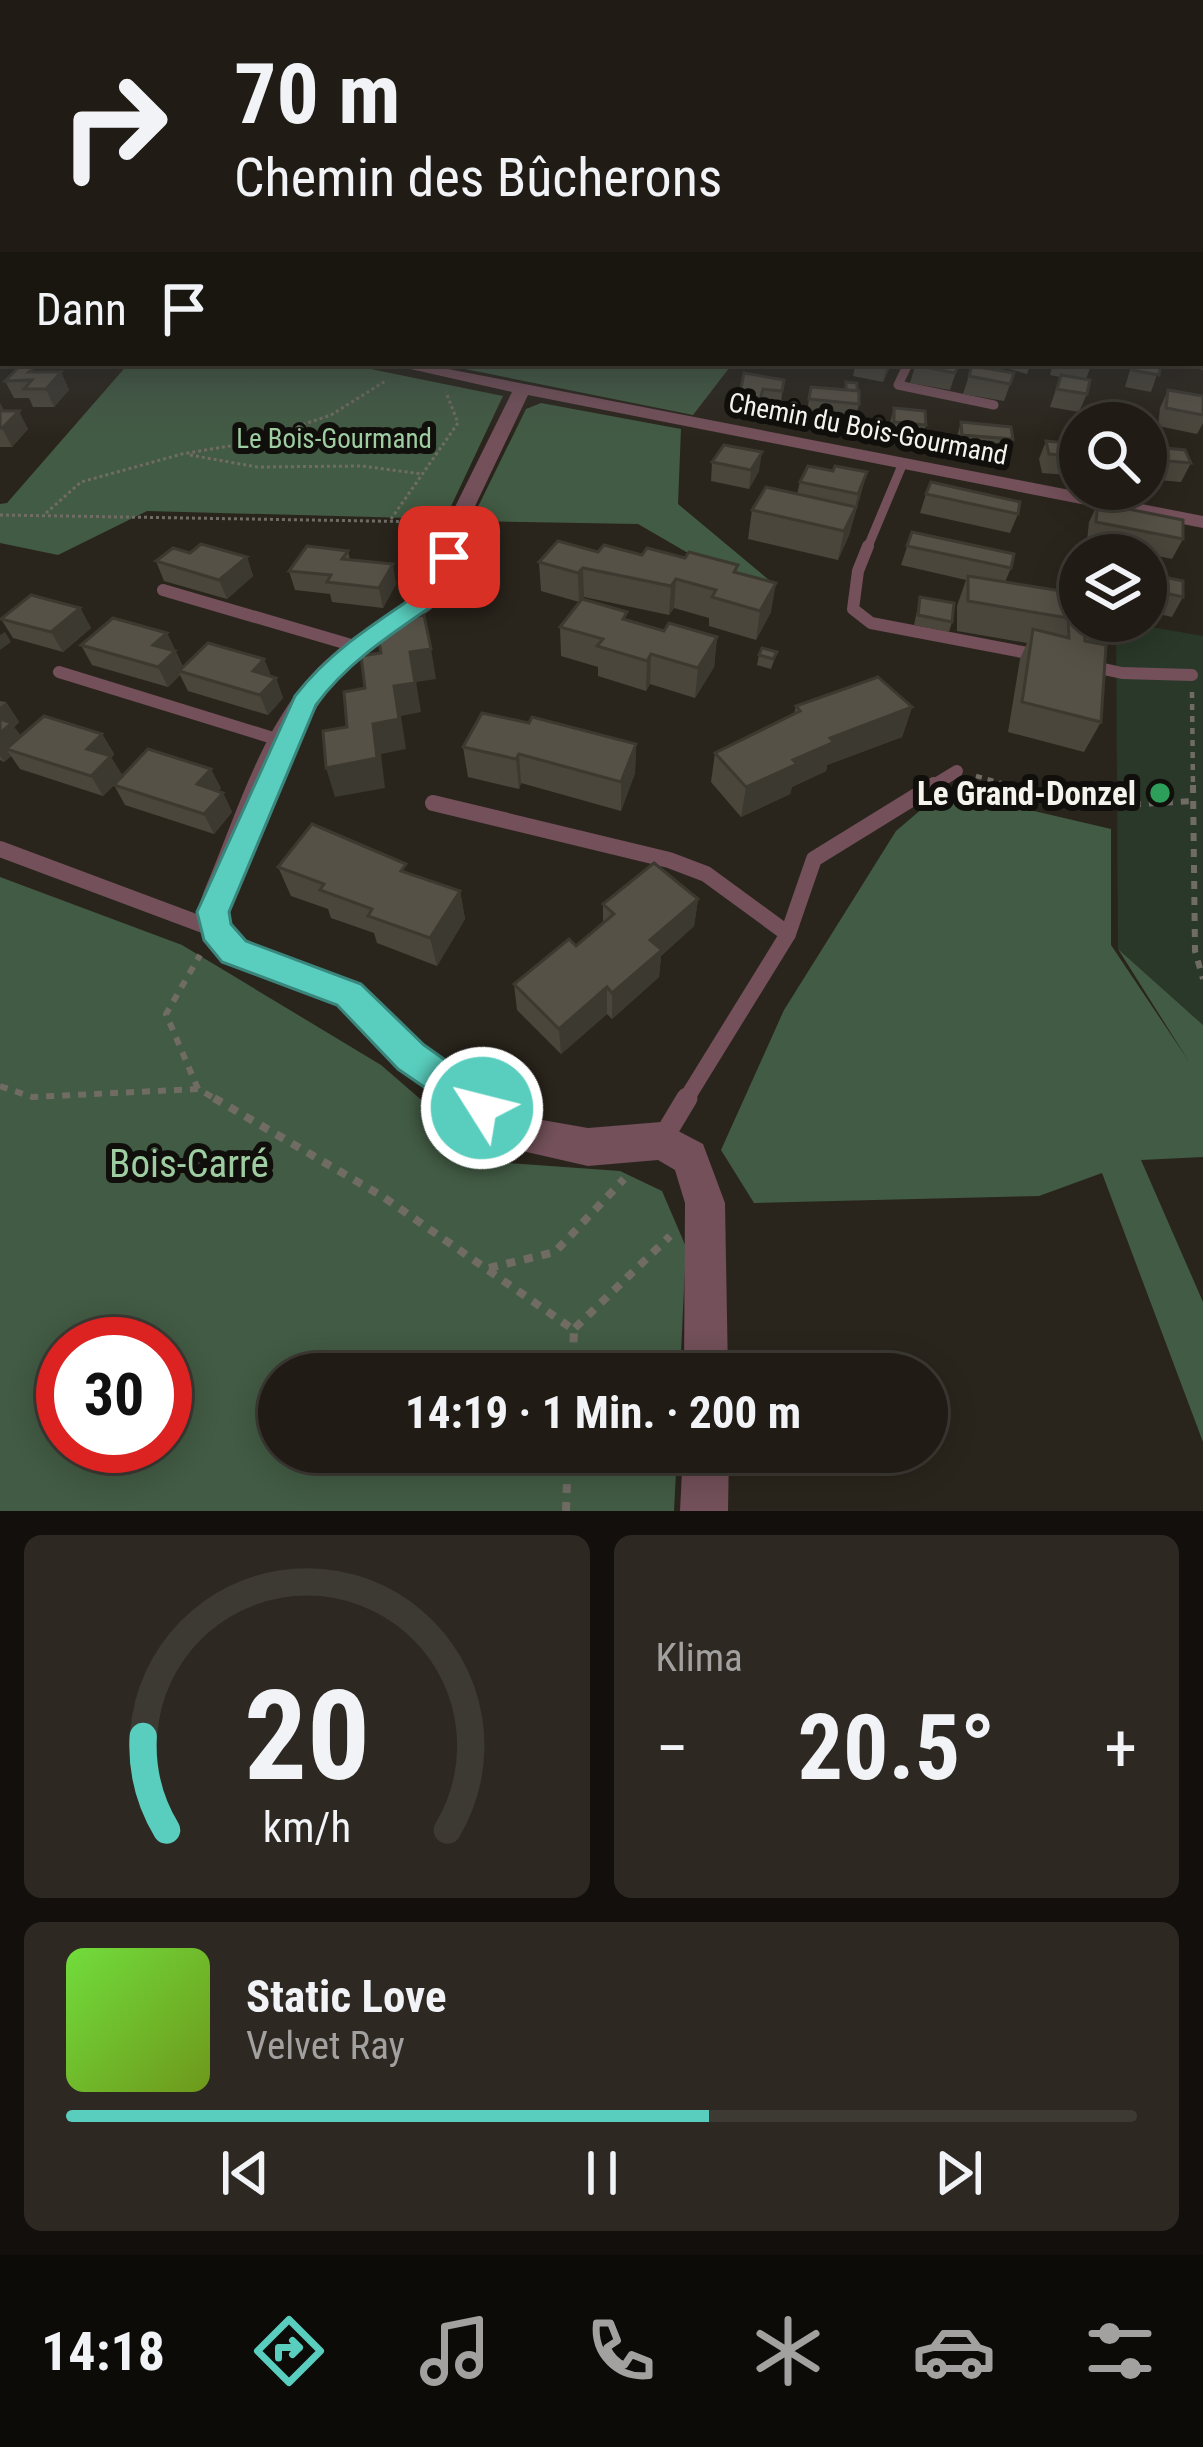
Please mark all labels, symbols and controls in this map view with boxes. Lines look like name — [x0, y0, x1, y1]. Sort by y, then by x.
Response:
text: 70 m — [234, 45, 401, 144]
icon: right — [36, 48, 192, 204]
text: Chemin des Bûcherons — [234, 146, 722, 209]
icon: arrive — [151, 276, 217, 342]
text: Dann — [36, 283, 127, 336]
street label: Chemin du Bois-Gourmand — [726, 386, 1010, 472]
map controls — [1059, 402, 1167, 642]
button: search — [1059, 402, 1167, 510]
park label: Le Bois-Gourmand — [236, 423, 432, 455]
pin — [398, 506, 500, 608]
icon: arrive — [416, 524, 482, 590]
button: layers — [1059, 534, 1167, 642]
place label: Le Grand-Donzel — [917, 774, 1136, 813]
marker: Le Grand-Donzel — [1147, 780, 1173, 806]
position arrow — [419, 1045, 545, 1171]
park label: Bois-Carré — [109, 1141, 269, 1187]
speed limit sign: 30 — [36, 1317, 192, 1473]
text: 14:19 · 1 Min. · 200 m — [405, 1386, 801, 1439]
text: Klima — [656, 1635, 743, 1681]
text: 20 — [244, 1663, 370, 1809]
text: 20.5° — [798, 1696, 995, 1801]
text: − — [656, 1710, 689, 1787]
text: + — [1104, 1710, 1137, 1787]
text: km/h — [263, 1801, 351, 1851]
text: Static Love — [246, 1970, 447, 2023]
text: Velvet Ray — [246, 2023, 405, 2069]
icon: previous — [212, 2140, 278, 2206]
icon: pause — [569, 2140, 635, 2206]
icon: next — [926, 2140, 992, 2206]
icon: directions — [247, 2309, 331, 2393]
icon: music — [413, 2309, 497, 2393]
icon: phone — [579, 2309, 663, 2393]
icon: climate — [746, 2309, 830, 2393]
icon: car — [912, 2309, 996, 2393]
icon: filters — [1078, 2309, 1162, 2393]
text: 14:18 — [41, 2320, 165, 2383]

